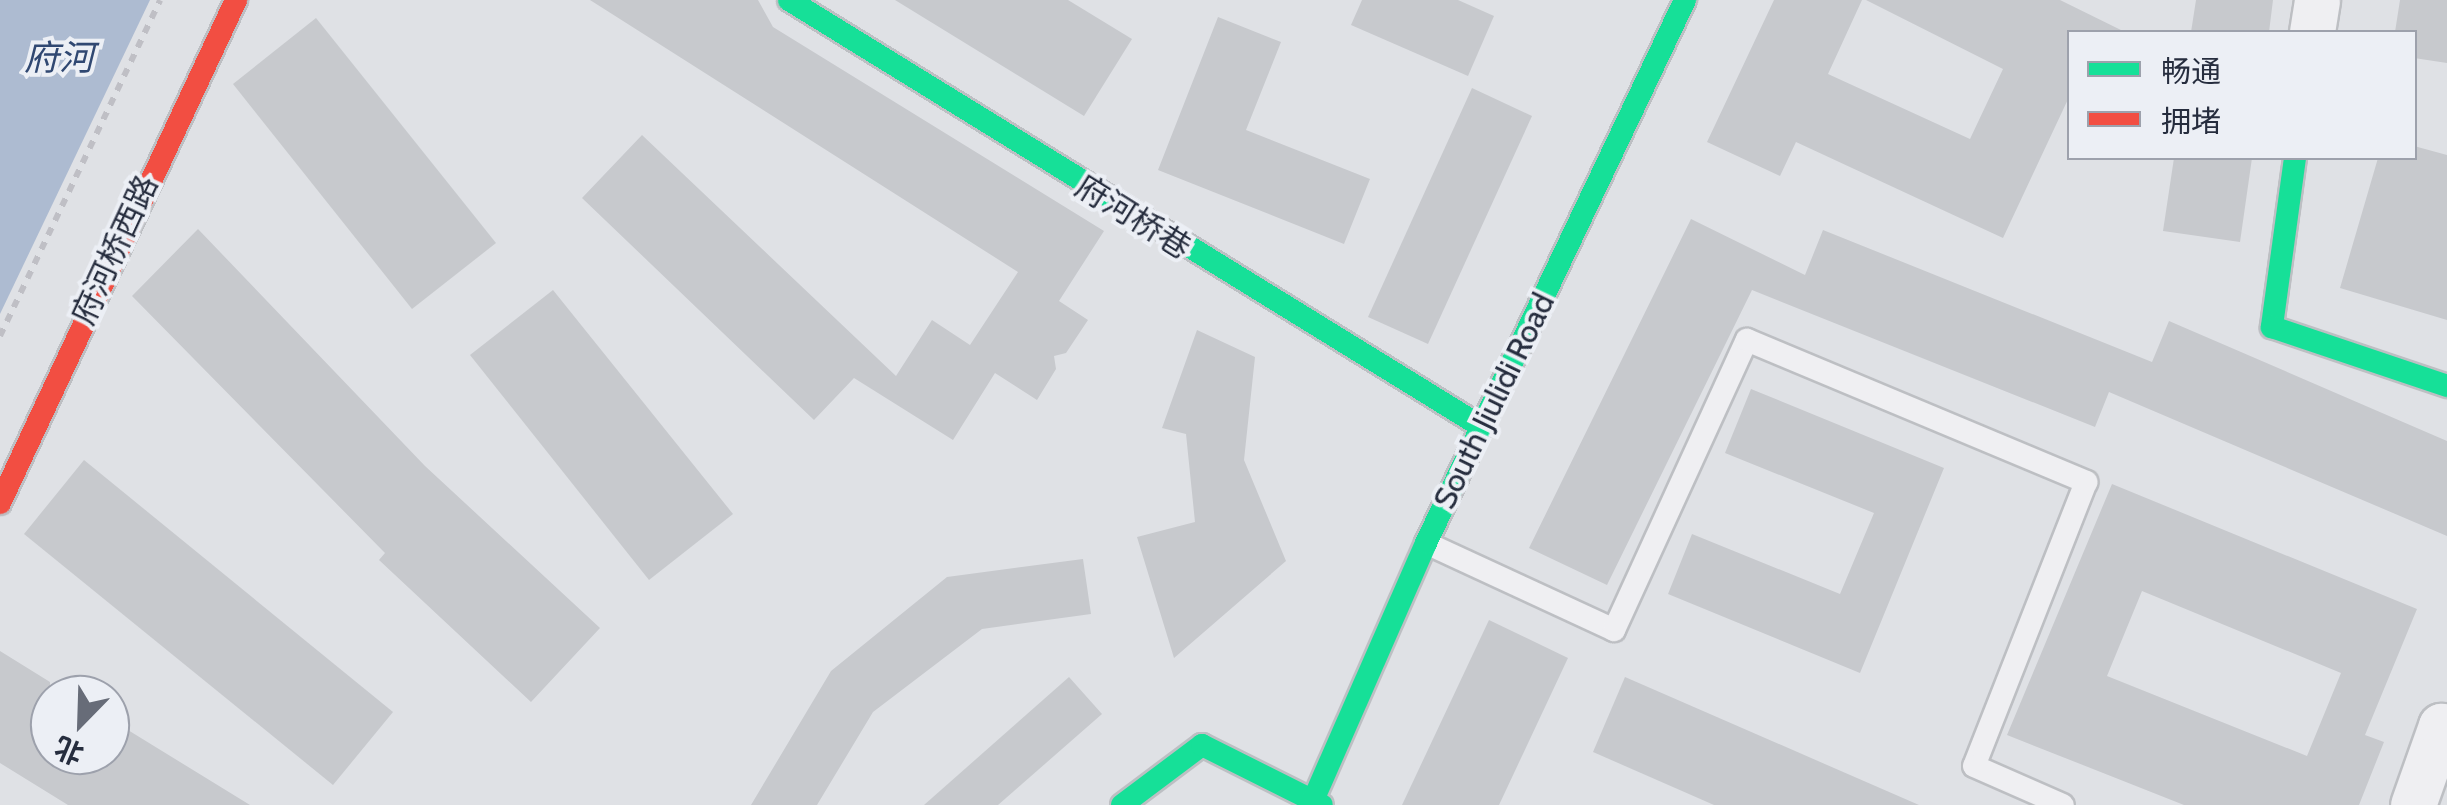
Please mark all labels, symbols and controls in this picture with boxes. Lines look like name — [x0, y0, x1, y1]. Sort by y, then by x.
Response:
legend — [2067, 30, 2417, 160]
water label: 府河 — [24, 37, 94, 79]
text: 畅通 — [2161, 53, 2221, 90]
text: 拥堵 — [2161, 103, 2221, 140]
street label: 府河桥巷 — [1069, 167, 1197, 267]
street label: 府河桥西路 — [64, 169, 166, 331]
street label: South Jiulidi Road — [1425, 287, 1563, 515]
north arrow — [30, 675, 130, 775]
text: 北 — [50, 730, 89, 772]

